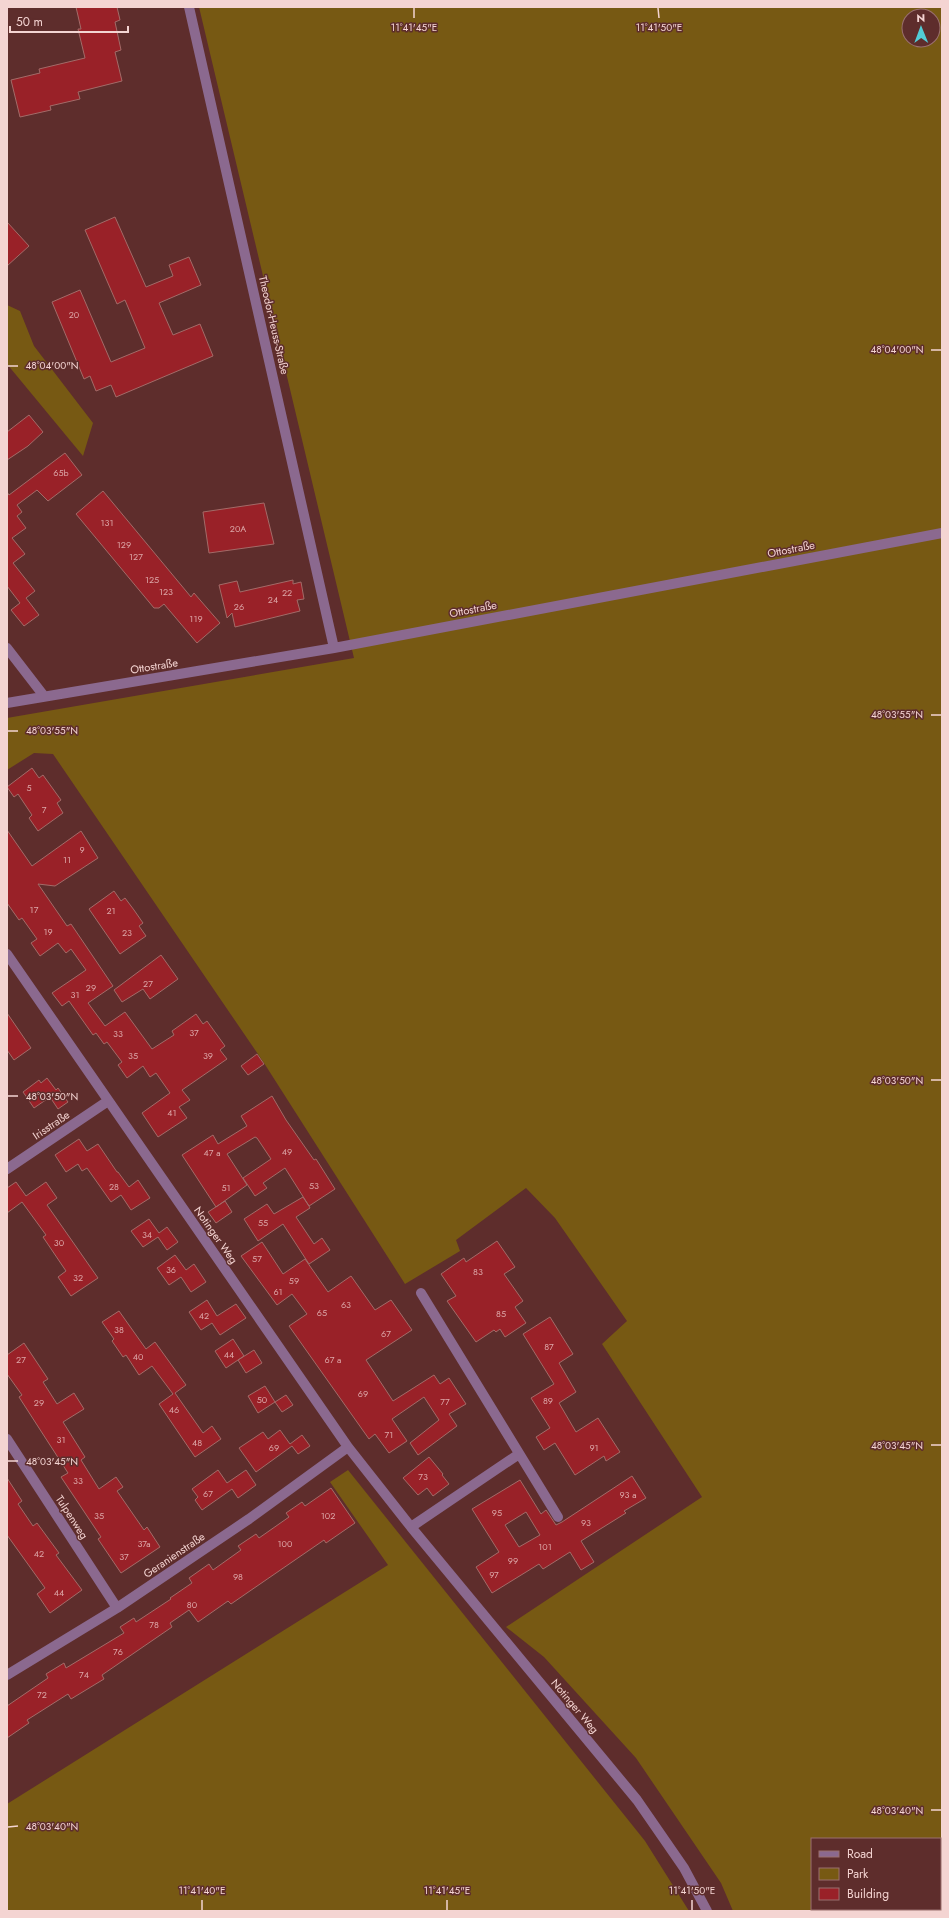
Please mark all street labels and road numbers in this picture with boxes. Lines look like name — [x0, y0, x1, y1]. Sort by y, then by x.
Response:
street label: Theodor-Heuss-Straße — [255, 274, 293, 376]
street label: Ottostraße — [766, 537, 816, 561]
street label: Ottostraße — [448, 597, 498, 621]
street label: Ottostraße — [129, 654, 179, 678]
street label: Irisstraße — [29, 1107, 73, 1143]
street label: Notinger Weg — [190, 1203, 242, 1267]
street label: Tulpenweg — [52, 1492, 92, 1542]
street label: Geranienstraße — [140, 1528, 208, 1582]
street label: Notinger Weg — [547, 1675, 603, 1737]

